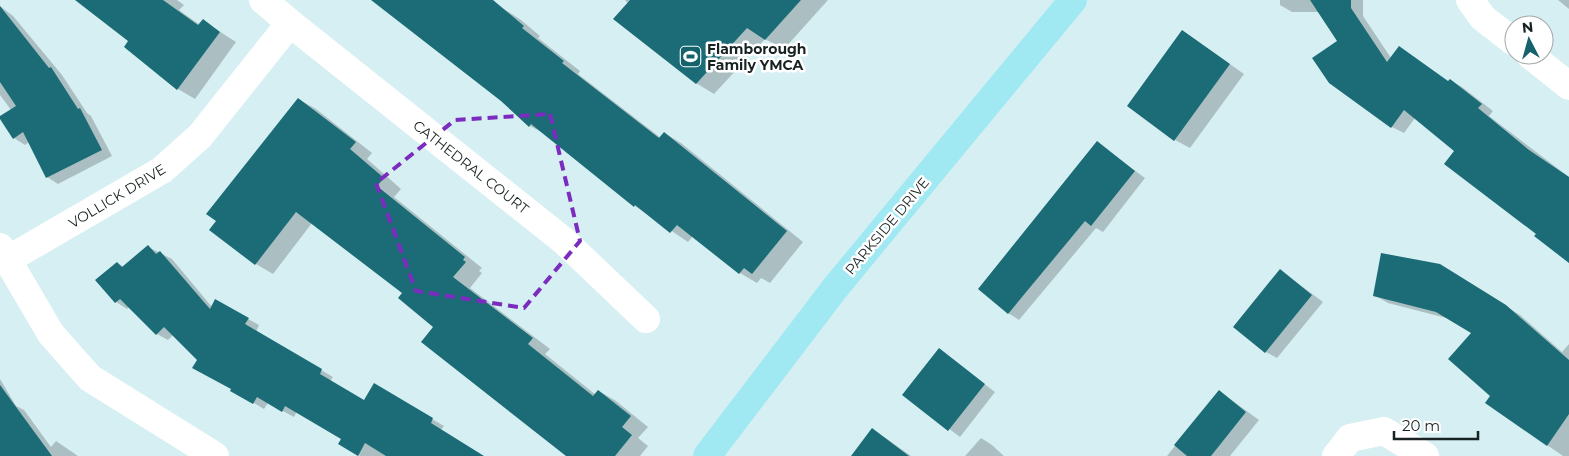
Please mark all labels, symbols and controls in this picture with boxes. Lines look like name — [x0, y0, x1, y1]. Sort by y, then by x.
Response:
north arrow — [1504, 15, 1554, 65]
text: N — [1521, 18, 1534, 37]
place label: Flamborough Family YMCA — [707, 40, 807, 74]
sports icon: Flamborough Family YMCA — [679, 45, 703, 69]
street label: CATHEDRAL COURT — [410, 116, 532, 218]
street label: VOLLICK DRIVE — [65, 160, 169, 232]
street label: PARKSIDE DRIVE — [841, 174, 933, 278]
scale bar — [1394, 408, 1478, 440]
text: 20 m — [1402, 416, 1440, 435]

